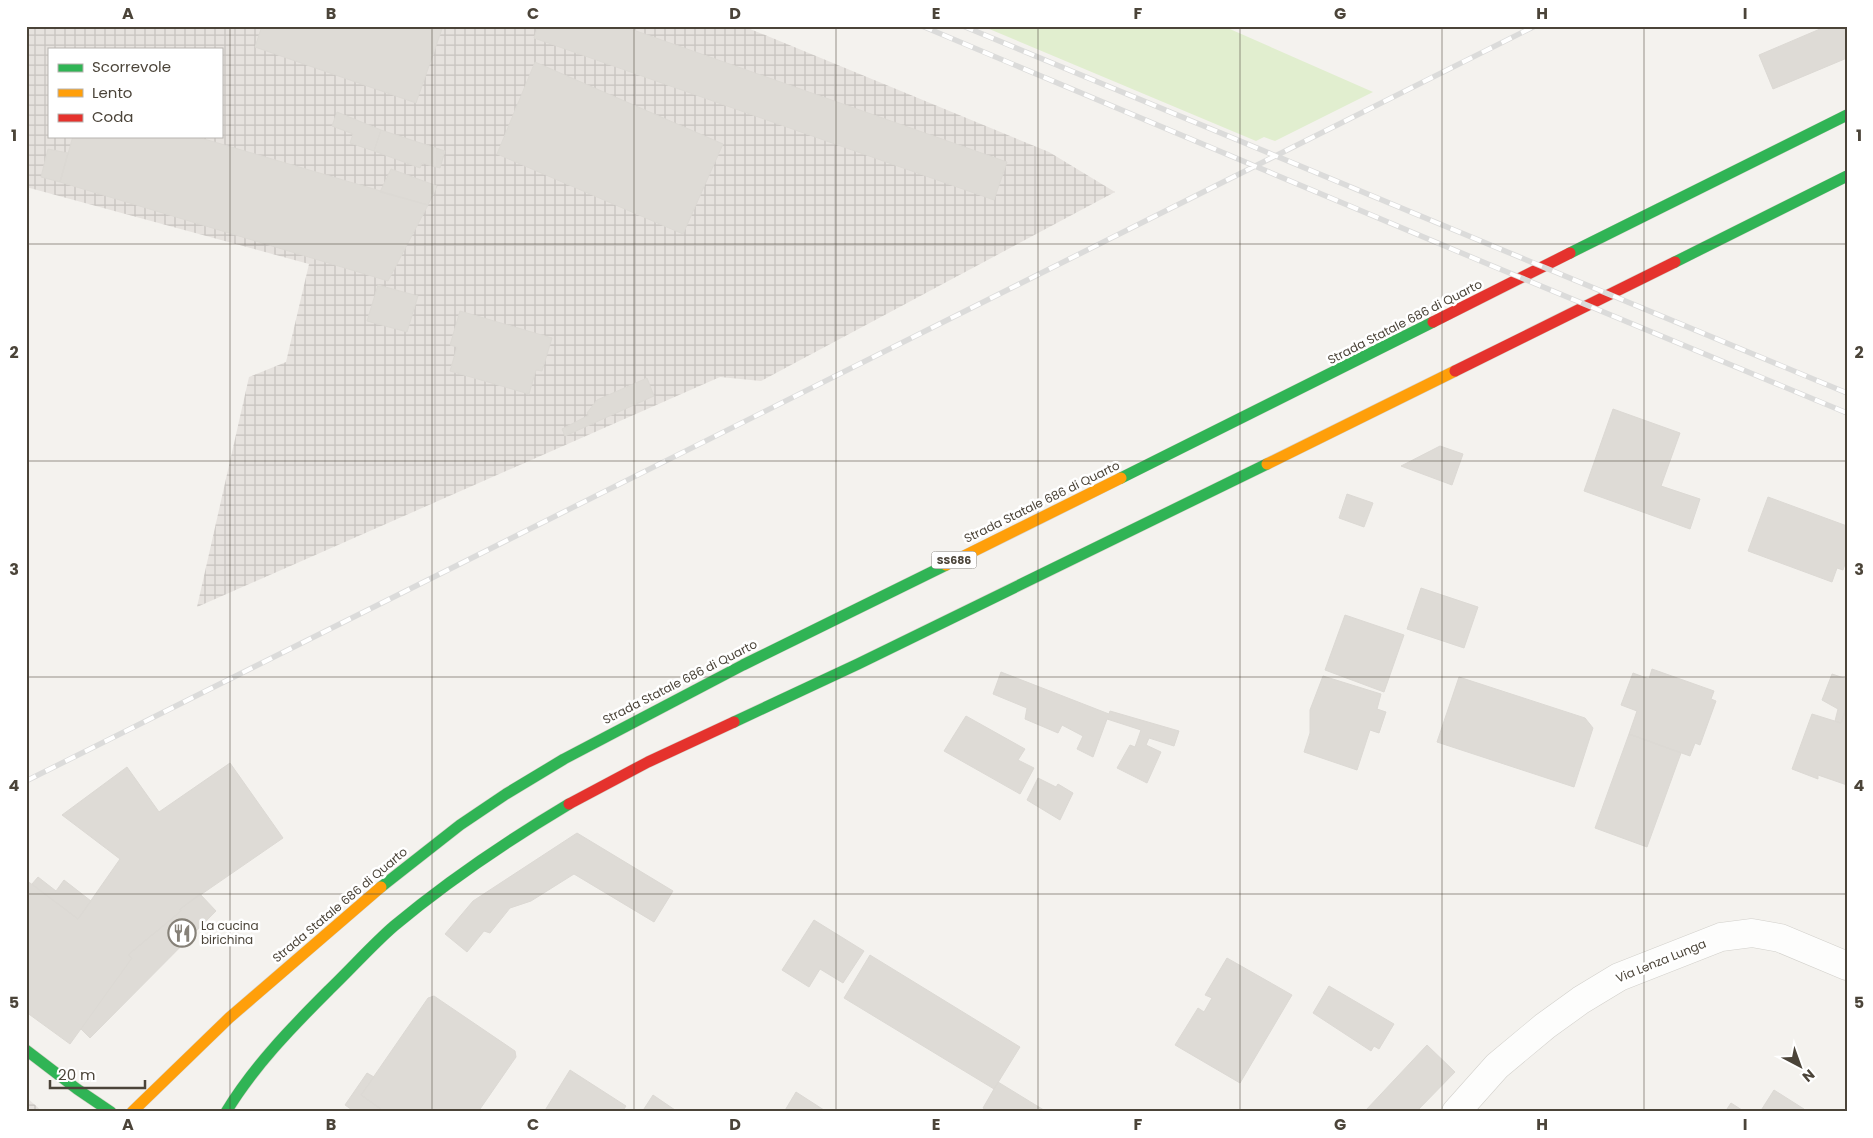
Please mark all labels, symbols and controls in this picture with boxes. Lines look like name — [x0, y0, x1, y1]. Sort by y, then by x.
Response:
text: A — [122, 2, 134, 25]
text: B — [326, 2, 336, 25]
text: C — [527, 2, 539, 25]
text: D — [729, 2, 741, 25]
text: E — [932, 2, 940, 25]
text: F — [1134, 2, 1143, 25]
text: G — [1334, 2, 1346, 25]
text: H — [1536, 2, 1548, 25]
text: I — [1743, 2, 1747, 25]
legend — [48, 48, 222, 138]
text: Scorrevole — [92, 56, 171, 77]
text: Lento — [92, 82, 132, 103]
text: Coda — [92, 106, 133, 127]
text: 1 — [11, 124, 17, 147]
text: 1 — [1856, 124, 1862, 147]
street label: Strada Statale 686 di Quarto — [1325, 275, 1485, 368]
text: 2 — [9, 341, 19, 364]
text: 2 — [1854, 341, 1864, 364]
street label: Strada Statale 686 di Quarto — [961, 456, 1123, 547]
road number: SS686 — [932, 552, 976, 568]
text: 3 — [9, 558, 19, 581]
text: 3 — [1854, 558, 1864, 581]
street label: Strada Statale 686 di Quarto — [600, 635, 760, 728]
text: 4 — [9, 774, 20, 797]
text: 4 — [1854, 774, 1865, 797]
street label: Strada Statale 686 di Quarto — [269, 843, 411, 966]
place label: La cucina birichina — [201, 917, 259, 948]
restaurant icon: La cucina birichina — [167, 918, 197, 948]
street label: Via Lenza Lunga — [1613, 935, 1709, 986]
text: 5 — [9, 991, 19, 1014]
text: 5 — [1854, 991, 1864, 1014]
north arrow — [1776, 1040, 1826, 1090]
scale bar — [50, 1058, 145, 1090]
text: 20 m — [58, 1064, 96, 1085]
text: N — [1798, 1065, 1819, 1087]
text: A — [122, 1113, 134, 1136]
text: B — [326, 1113, 336, 1136]
text: C — [527, 1113, 539, 1136]
text: D — [729, 1113, 741, 1136]
text: E — [932, 1113, 940, 1136]
text: F — [1134, 1113, 1143, 1136]
text: G — [1334, 1113, 1346, 1136]
text: H — [1536, 1113, 1548, 1136]
text: I — [1743, 1113, 1747, 1136]

